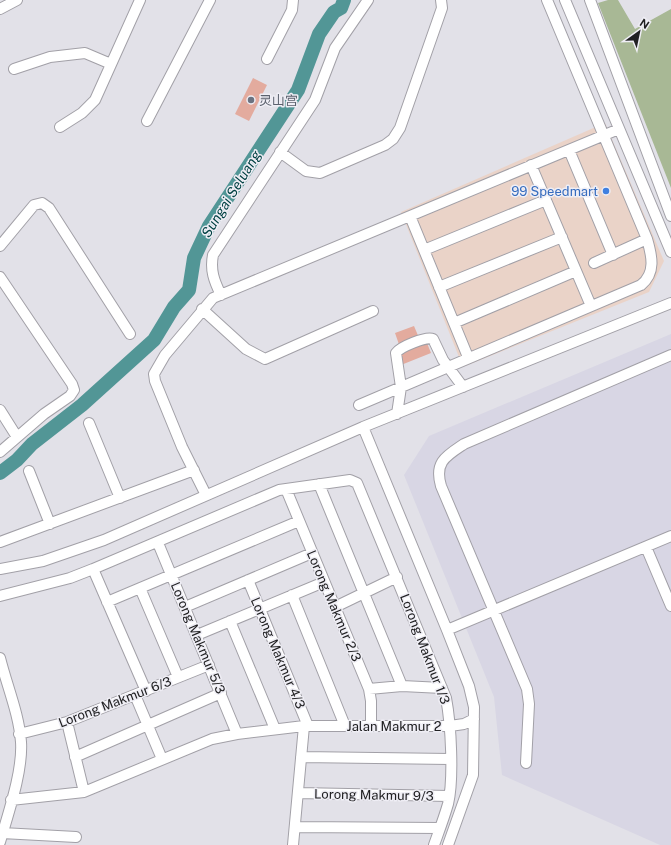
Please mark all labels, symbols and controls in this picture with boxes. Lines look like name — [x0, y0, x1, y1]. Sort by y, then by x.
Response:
north arrow — [619, 12, 659, 52]
text: N — [638, 16, 651, 31]
place label: 灵山宫 — [259, 93, 298, 108]
marker: 灵山宫 — [246, 95, 256, 105]
water label: Sungai Seluang — [198, 147, 265, 240]
place label: 99 Speedmart — [511, 184, 598, 199]
marker: 99 Speedmart — [601, 186, 611, 196]
street label: Lorong Makmur 2/3 — [304, 548, 364, 664]
street label: Lorong Makmur 5/3 — [168, 580, 228, 696]
street label: Lorong Makmur 1/3 — [397, 592, 453, 706]
street label: Lorong Makmur 4/3 — [248, 595, 308, 711]
street label: Lorong Makmur 6/3 — [56, 674, 174, 730]
street label: Jalan Makmur 2 — [347, 719, 442, 734]
street label: Lorong Makmur 9/3 — [314, 786, 434, 804]

